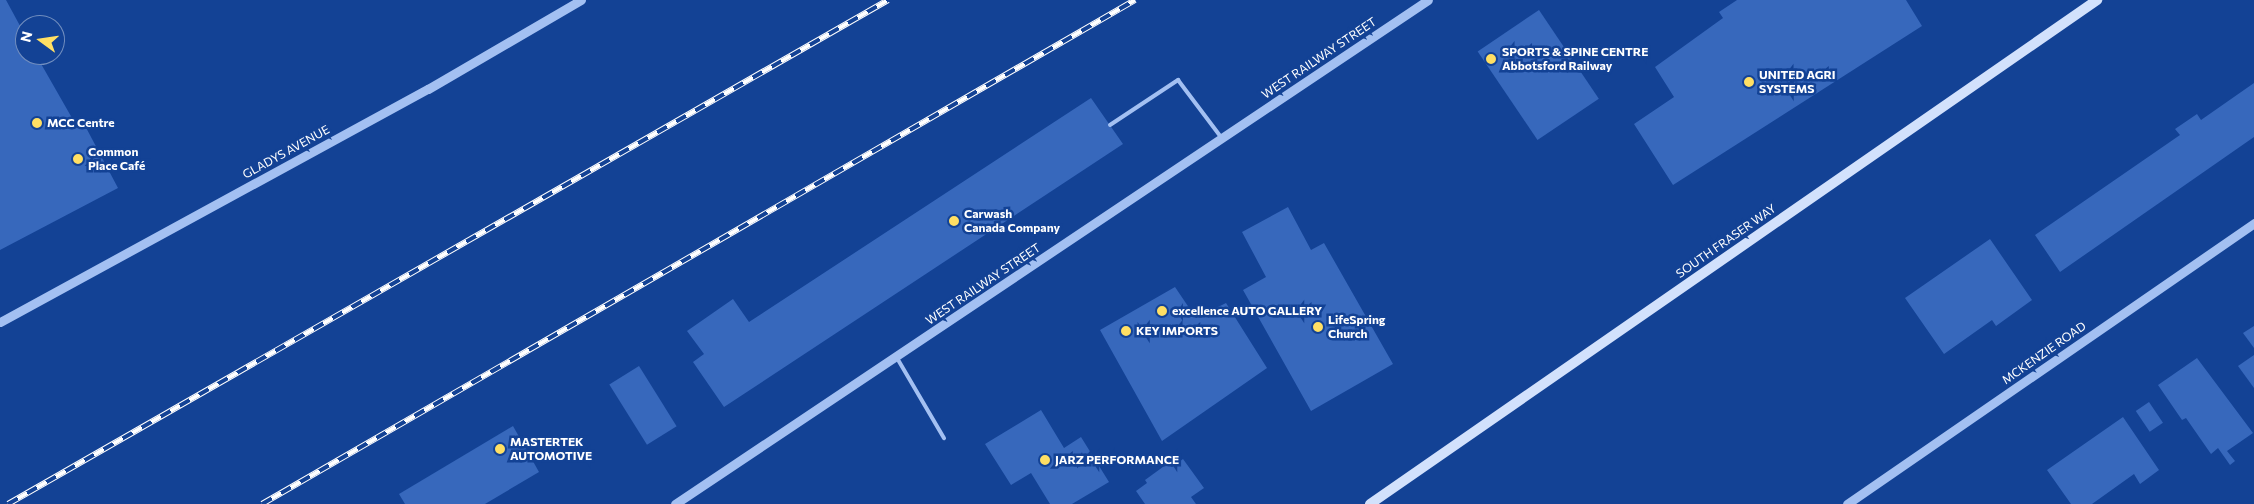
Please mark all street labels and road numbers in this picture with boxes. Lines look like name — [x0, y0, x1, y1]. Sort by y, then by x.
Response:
street label: WEST RAILWAY STREET — [1259, 14, 1379, 102]
street label: GLADYS AVENUE — [240, 122, 332, 182]
street label: SOUTH FRASER WAY — [1673, 201, 1779, 281]
street label: WEST RAILWAY STREET — [923, 240, 1043, 328]
street label: MCKENZIE ROAD — [1999, 319, 2089, 387]

